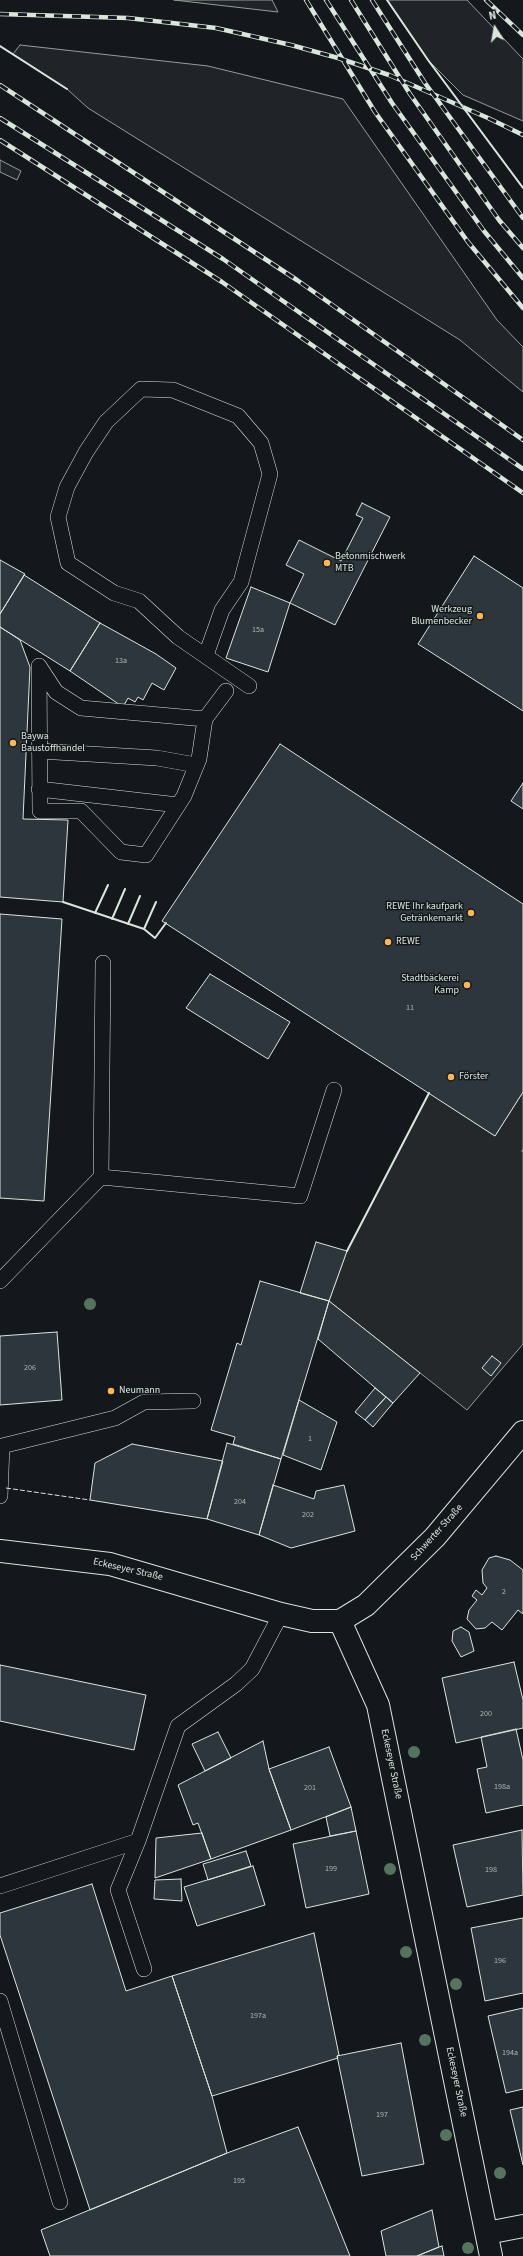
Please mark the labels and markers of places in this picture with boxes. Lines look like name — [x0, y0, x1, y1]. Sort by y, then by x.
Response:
place label: Betonmischwerk MTB — [335, 551, 405, 574]
marker: Betonmischwerk MTB — [322, 558, 332, 568]
place label: Werkzeug Blumenbecker — [411, 604, 472, 628]
marker: Werkzeug Blumenbecker — [475, 611, 485, 621]
place label: Baywa Baustoffhandel — [21, 731, 85, 754]
marker: Baywa Baustoffhandel — [8, 738, 18, 748]
place label: REWE Ihr kaufpark Getränkemarkt — [386, 901, 463, 924]
marker: REWE Ihr kaufpark Getränkemarkt — [466, 908, 476, 918]
place label: REWE — [396, 936, 420, 948]
marker: REWE — [383, 937, 393, 947]
place label: Stadtbäckerei Kamp — [401, 973, 459, 996]
marker: Stadtbäckerei Kamp — [462, 980, 472, 990]
place label: Förster — [459, 1071, 488, 1083]
marker: Förster — [446, 1072, 456, 1082]
place label: Neumann — [119, 1385, 160, 1397]
marker: Neumann — [106, 1386, 116, 1396]

